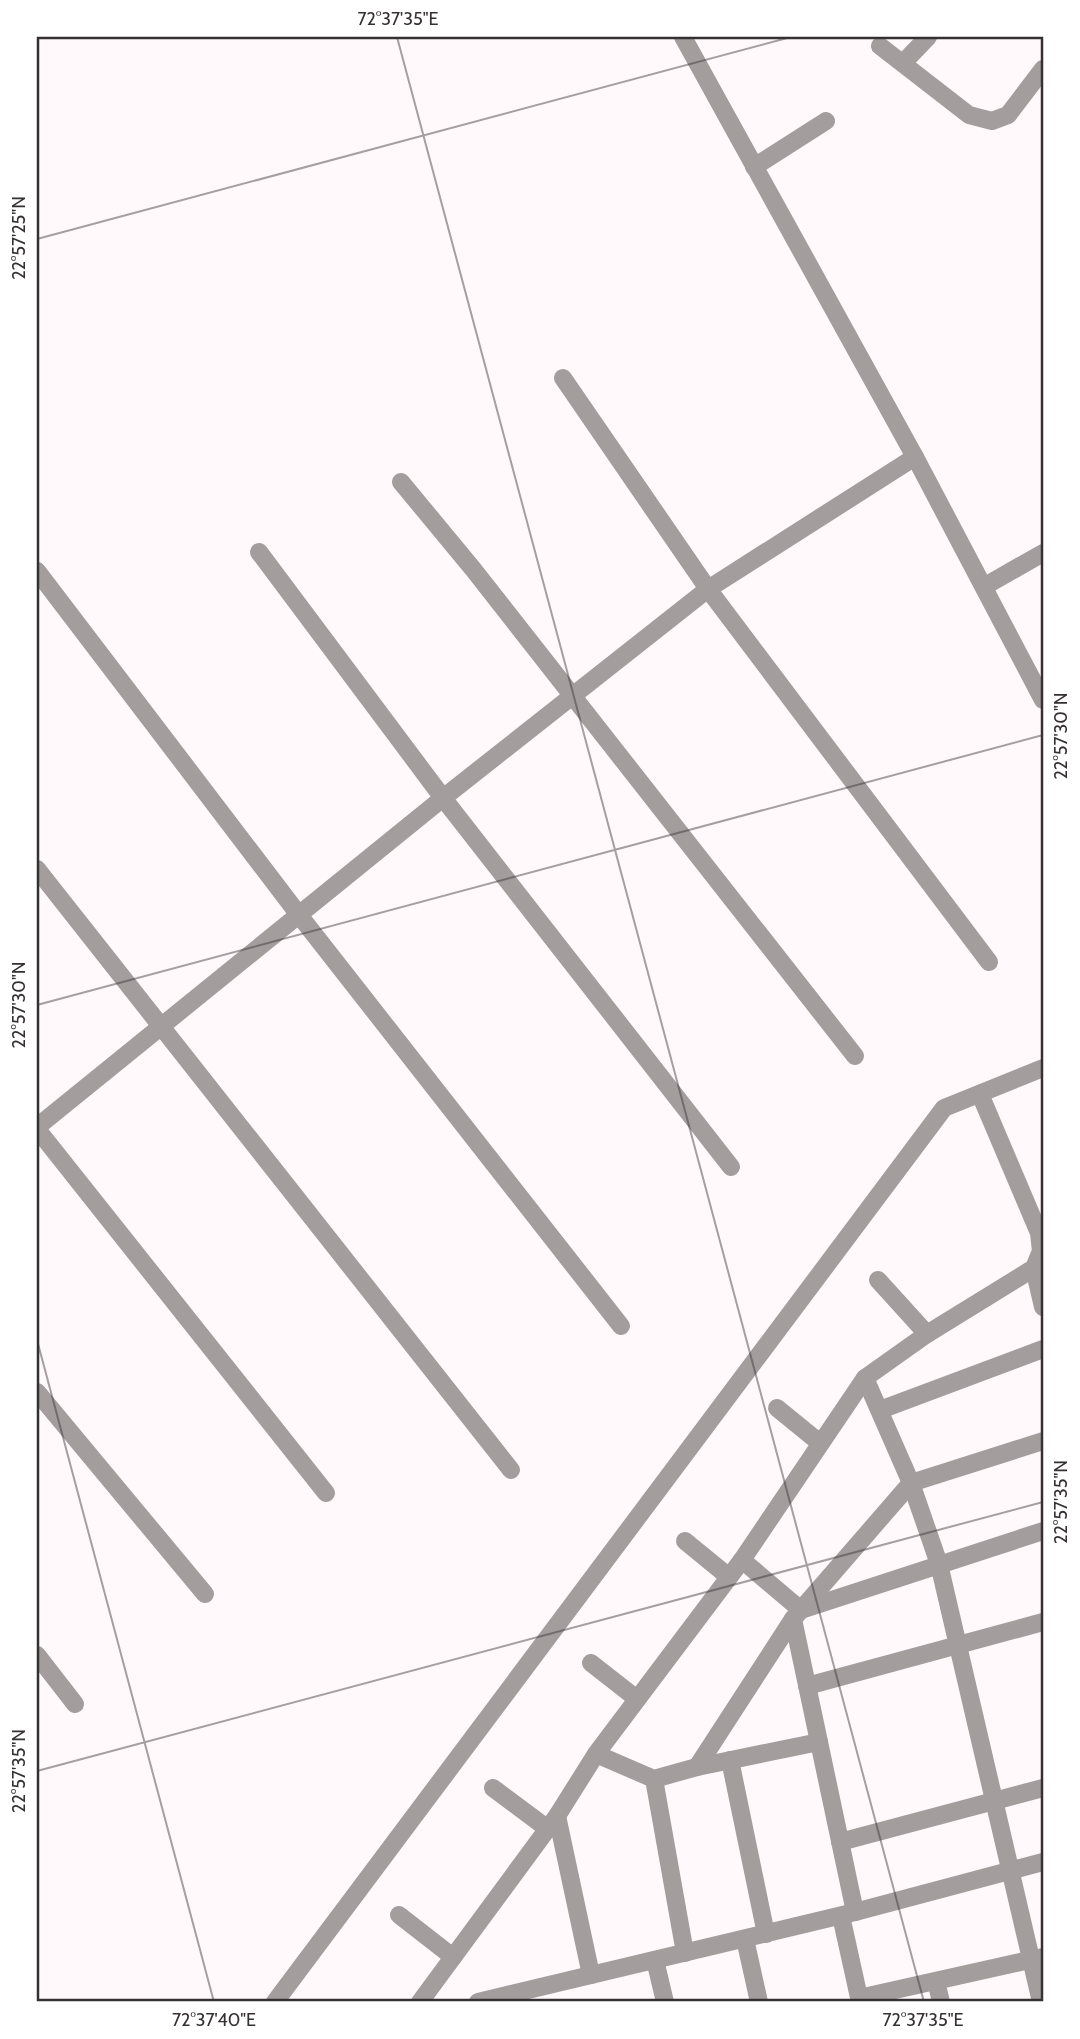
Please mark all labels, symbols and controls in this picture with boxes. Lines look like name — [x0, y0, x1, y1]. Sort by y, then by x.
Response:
text: 72°37'35"E — [358, 8, 438, 30]
text: 22°57'25"N — [8, 196, 30, 280]
text: 22°57'30"N — [1050, 693, 1072, 779]
text: 22°57'30"N — [8, 962, 30, 1048]
text: 22°57'35"N — [1050, 1460, 1072, 1544]
text: 22°57'35"N — [8, 1729, 30, 1813]
text: 72°37'40"E — [172, 2009, 256, 2031]
text: 72°37'35"E — [883, 2009, 963, 2031]

